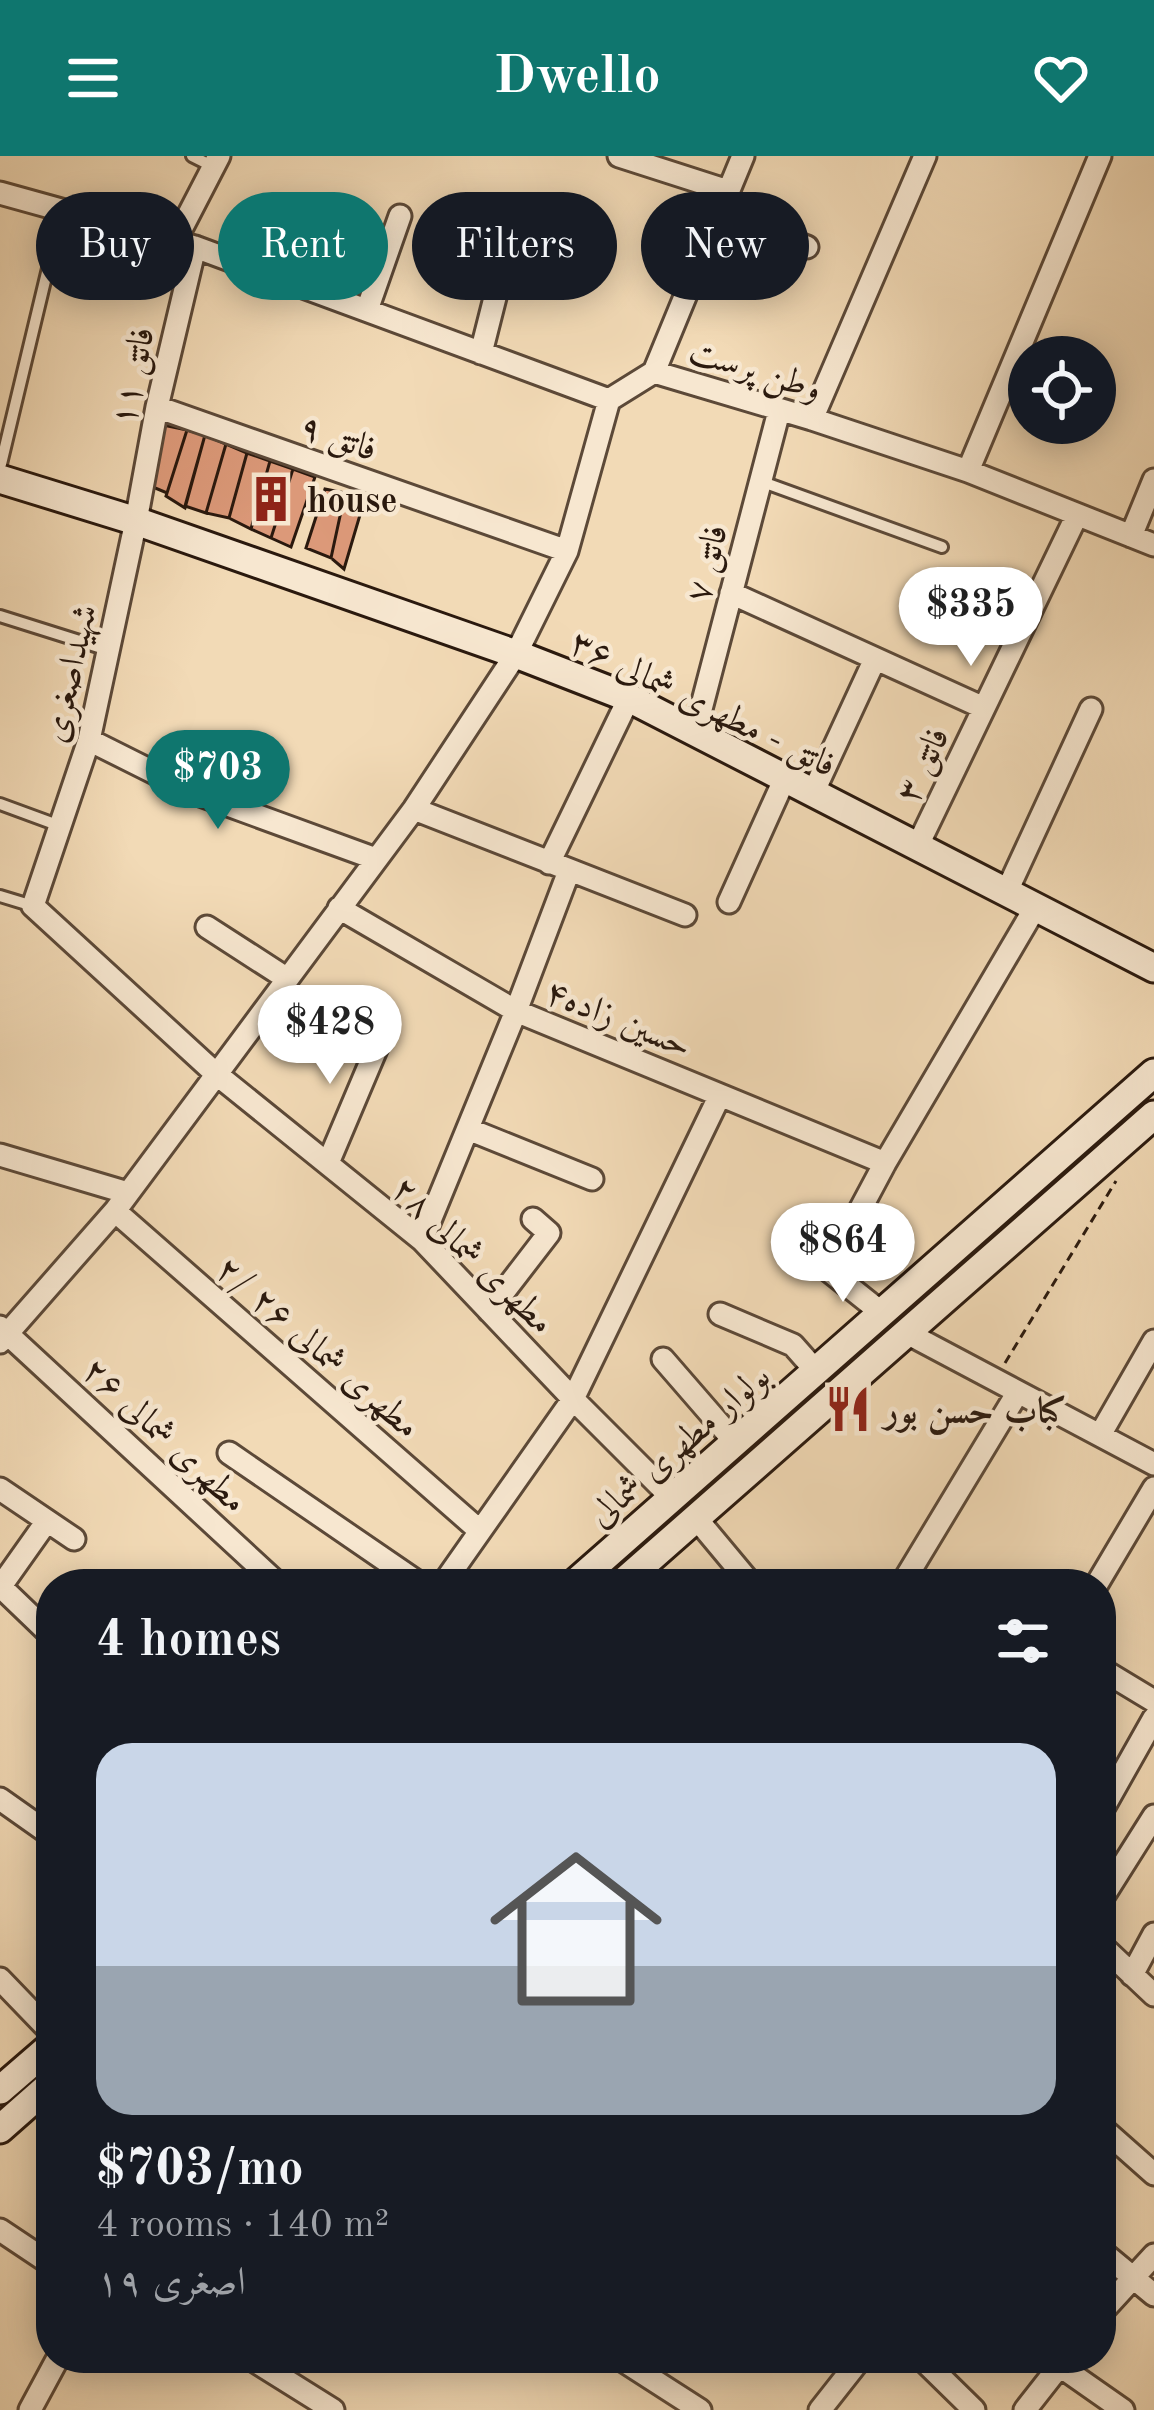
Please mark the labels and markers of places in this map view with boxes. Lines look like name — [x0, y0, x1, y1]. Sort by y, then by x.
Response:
building icon: house — [246, 474, 296, 524]
place label: house — [307, 485, 398, 521]
pin: $335 — [900, 567, 1042, 669]
pin: $703 — [147, 730, 289, 832]
pin: $428 — [259, 985, 401, 1087]
pin: $864 — [772, 1203, 914, 1305]
restaurant icon: كباب حسن بور — [823, 1384, 873, 1434]
place label: كباب حسن بور — [880, 1394, 1066, 1435]

